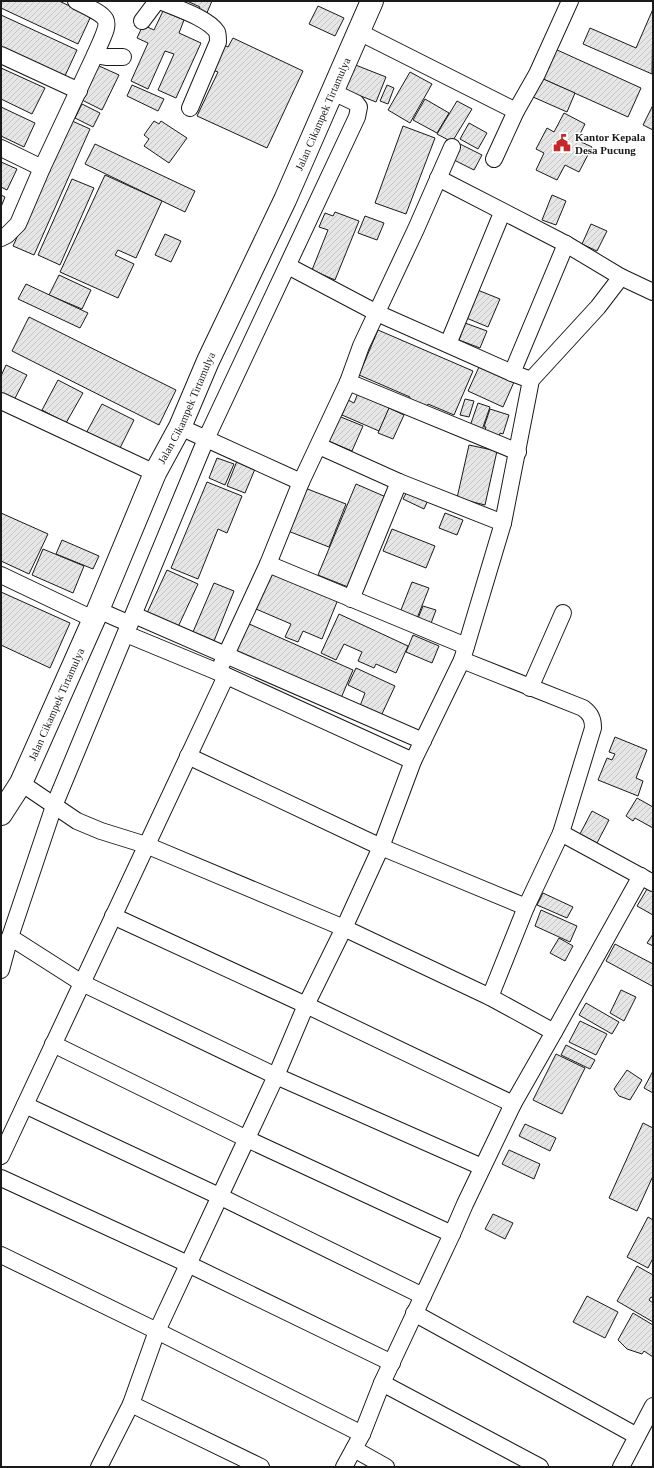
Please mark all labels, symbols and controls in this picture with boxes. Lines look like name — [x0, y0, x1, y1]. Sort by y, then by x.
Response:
street label: Jalan Cikampek Tirtamulya — [293, 56, 353, 172]
place label: Kantor Kepala Desa Pucung — [575, 131, 646, 156]
public building icon: Kantor Kepala Desa Pucung — [552, 133, 572, 153]
street label: Jalan Cikampek Tirtamulya — [155, 350, 217, 466]
street label: Jalan Cikampek Tirtamulya — [26, 646, 86, 762]

